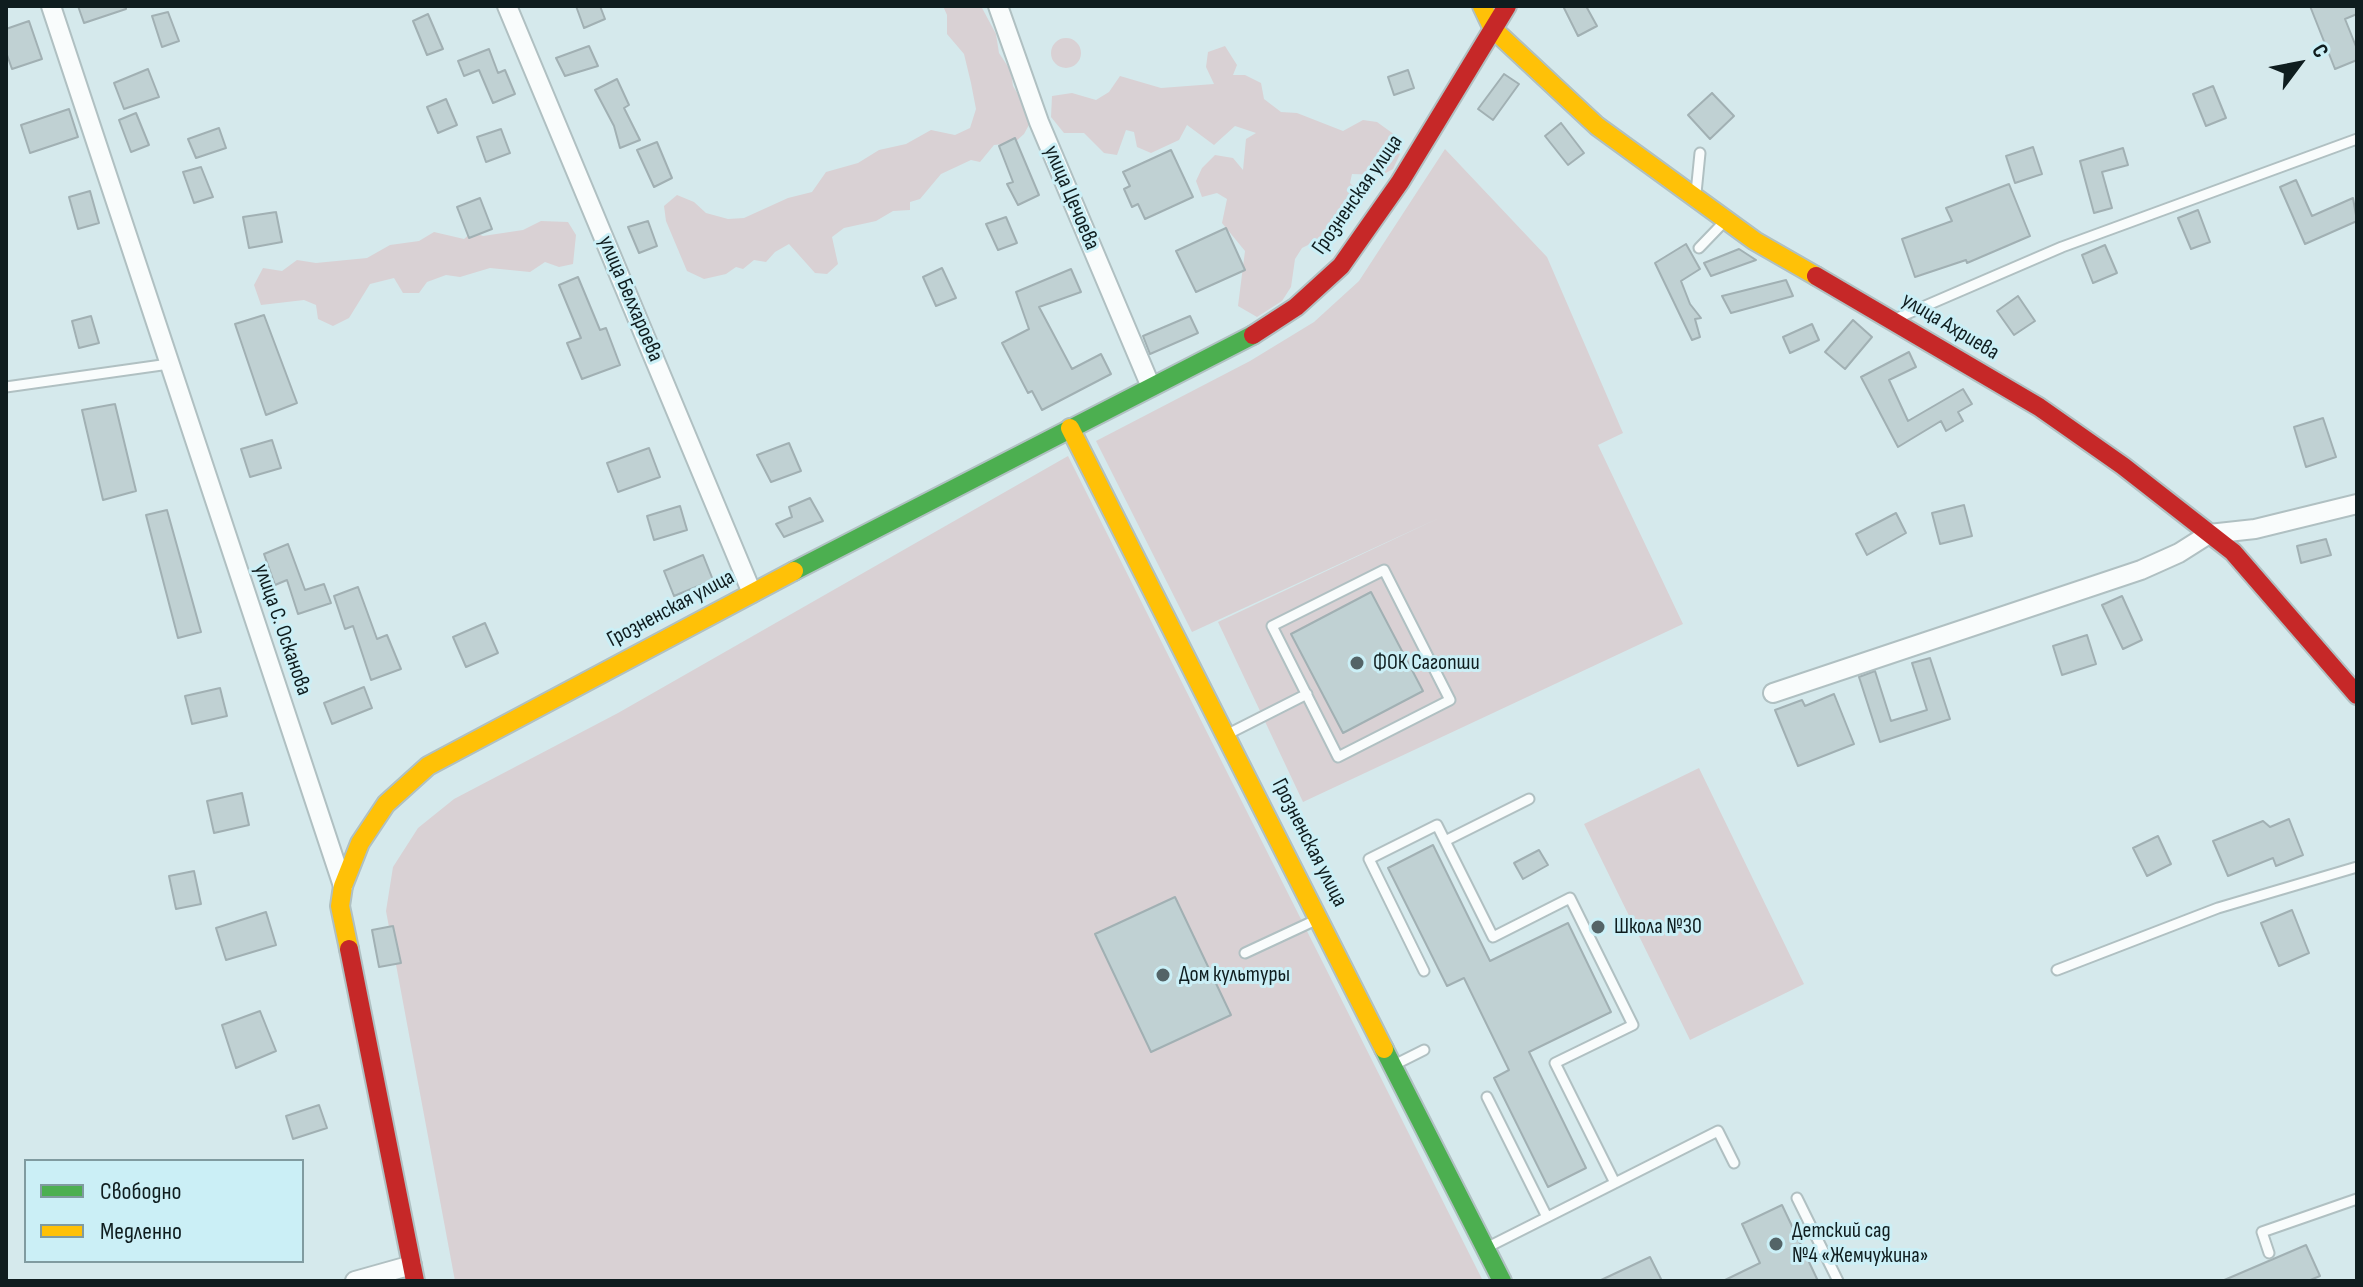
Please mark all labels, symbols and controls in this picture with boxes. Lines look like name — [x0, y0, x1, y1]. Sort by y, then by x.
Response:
north arrow — [2259, 24, 2339, 104]
text: С — [2305, 39, 2334, 63]
street label: Грозненская улица — [1307, 130, 1409, 260]
street label: улица Цечоева — [1037, 142, 1105, 254]
street label: улица Белхароева — [592, 232, 668, 366]
street label: улица Ахриева — [1896, 288, 2004, 366]
street label: улица С. Осканова — [247, 561, 317, 699]
street label: Грозненская улица — [603, 564, 739, 654]
place label: ФОК Сагопши — [1373, 650, 1480, 676]
marker: ФОК Сагопши — [1348, 654, 1366, 672]
street label: Грозненская улица — [1265, 775, 1353, 911]
place label: Школа №30 — [1614, 914, 1702, 940]
marker: Школа №30 — [1589, 918, 1607, 936]
place label: Дом культуры — [1179, 962, 1290, 988]
marker: Дом культуры — [1154, 966, 1172, 984]
legend — [24, 1159, 304, 1263]
text: Свободно — [100, 1177, 181, 1206]
text: Медленно — [100, 1217, 182, 1246]
place label: Детский сад №4 «Жемчужина» — [1792, 1218, 1928, 1270]
marker: Детский сад №4 «Жемчужина» — [1767, 1235, 1785, 1253]

